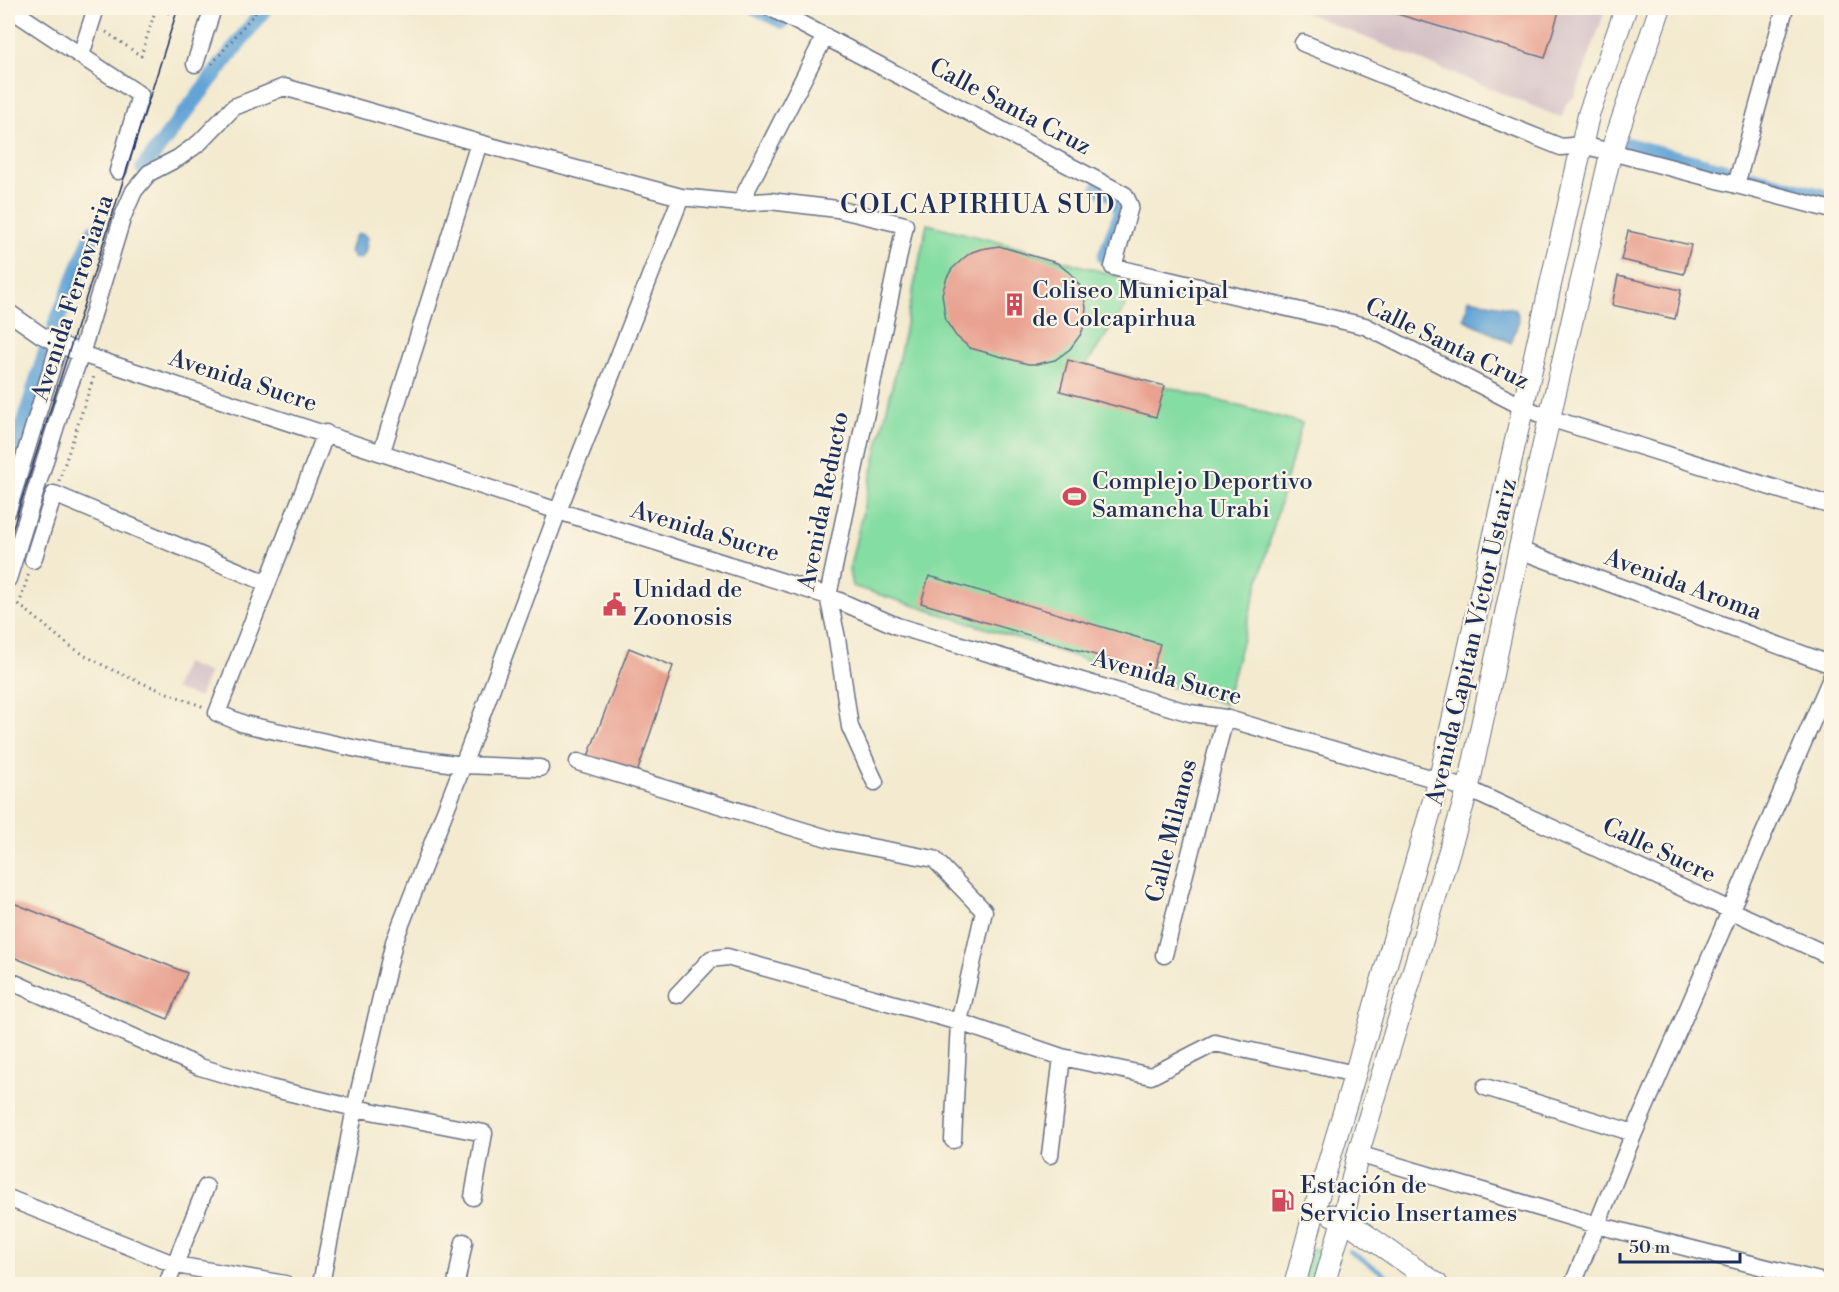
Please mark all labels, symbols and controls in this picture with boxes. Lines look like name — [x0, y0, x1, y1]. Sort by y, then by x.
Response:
street label: Calle Santa Cruz — [924, 52, 1096, 162]
district label: COLCAPIRHUA SUD — [840, 189, 1116, 221]
street label: Avenida Ferroviaria — [25, 190, 121, 406]
place label: Coliseo Municipal de Colcapirhua — [1032, 276, 1228, 334]
street label: Calle Santa Cruz — [1360, 291, 1534, 397]
building icon: Coliseo Municipal de Colcapirhua — [1001, 292, 1027, 318]
street label: Avenida Sucre — [164, 343, 321, 419]
street label: Avenida Reducto — [792, 409, 856, 594]
place label: Complejo Deportivo Samancha Urabi — [1092, 467, 1313, 525]
street label: Avenida Capitan Víctor Ustariz — [1420, 476, 1524, 809]
sports icon: Complejo Deportivo Samancha Urabi — [1061, 483, 1087, 509]
street label: Avenida Sucre — [626, 495, 783, 569]
street label: Avenida Aroma — [1599, 542, 1767, 628]
place label: Unidad de Zoonosis — [633, 575, 742, 633]
public building icon: Unidad de Zoonosis — [602, 591, 628, 617]
street label: Avenida Sucre — [1088, 643, 1245, 712]
street label: Calle Milanos — [1140, 756, 1204, 906]
street label: Calle Sucre — [1597, 812, 1721, 890]
place label: Estación de Servicio Insertames — [1300, 1171, 1517, 1229]
fuel station icon: Estación de Servicio Insertames — [1269, 1187, 1295, 1213]
scale bar — [1620, 1226, 1740, 1264]
text: 50 m — [1629, 1236, 1671, 1259]

